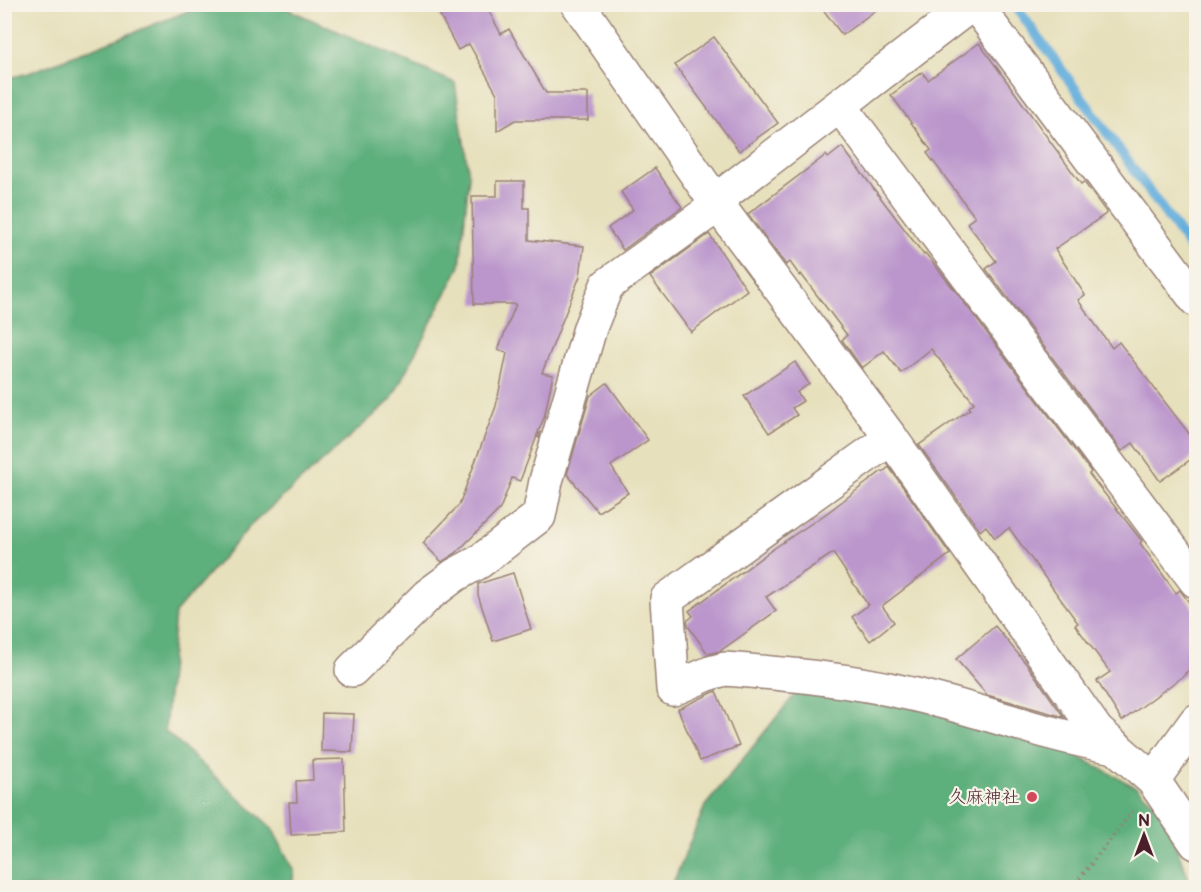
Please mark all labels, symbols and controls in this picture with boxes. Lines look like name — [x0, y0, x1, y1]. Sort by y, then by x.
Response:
place label: 久麻神社 — [948, 787, 1020, 808]
marker: 久麻神社 — [1025, 790, 1039, 804]
north arrow — [1114, 805, 1174, 865]
text: N — [1138, 812, 1150, 831]

